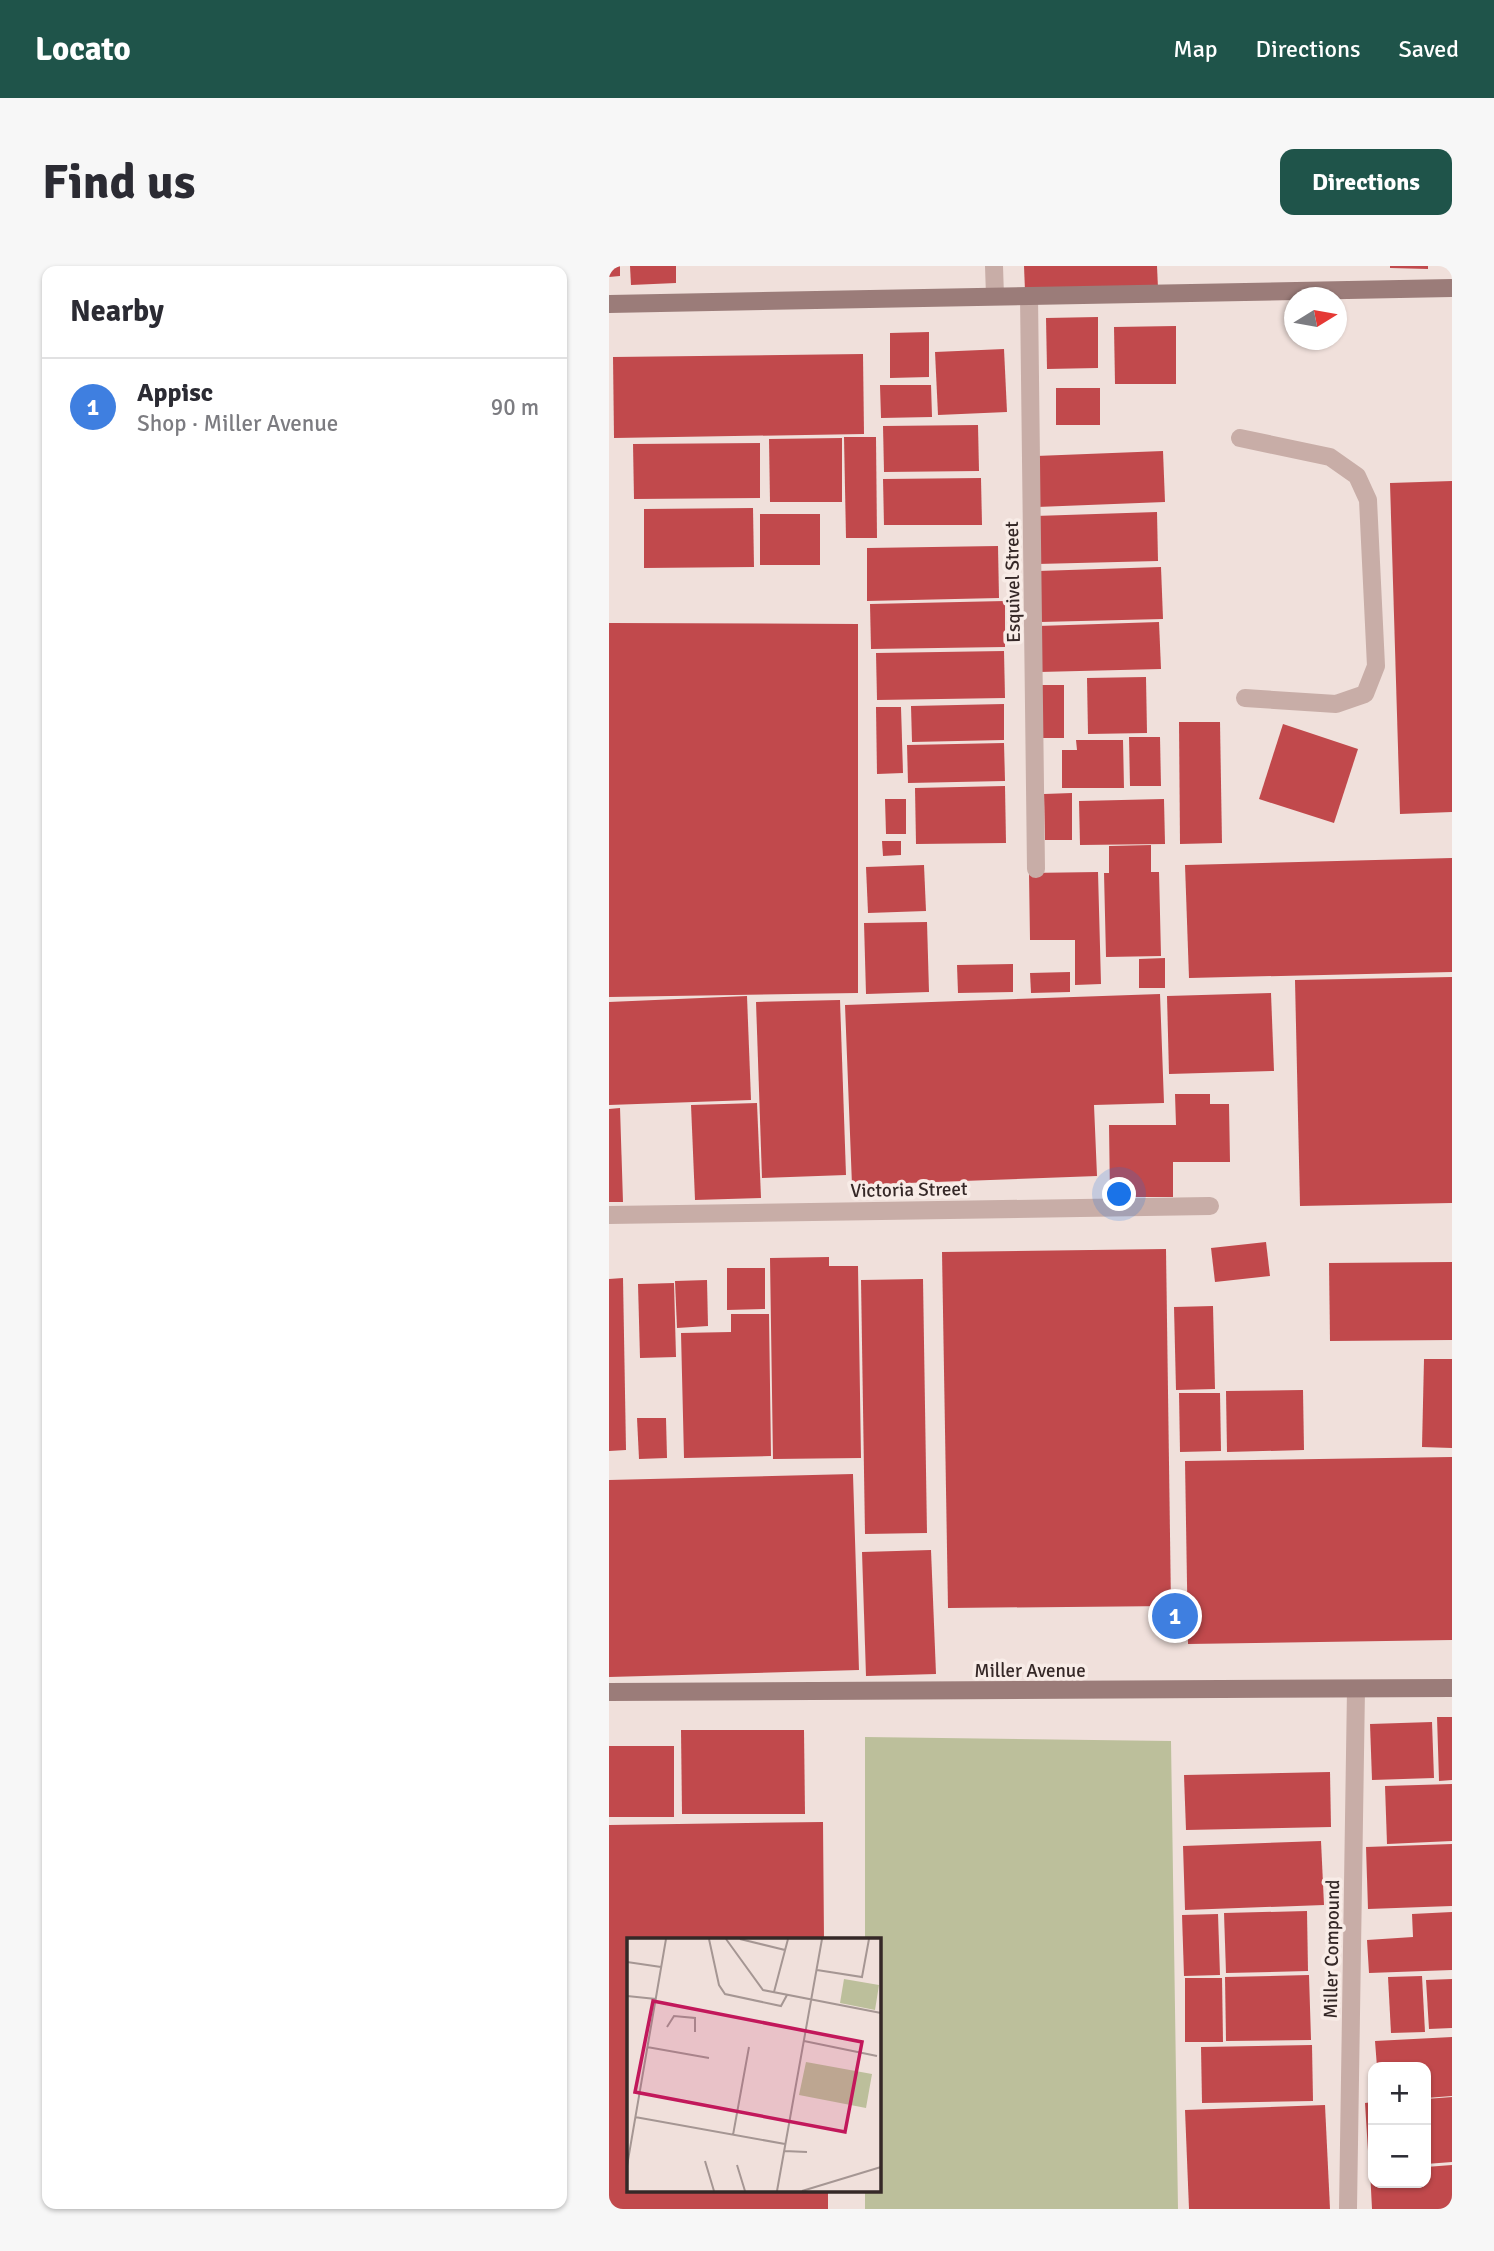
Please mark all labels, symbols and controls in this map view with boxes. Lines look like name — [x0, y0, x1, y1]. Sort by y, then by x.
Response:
text: Locato — [35, 29, 131, 70]
text: Map — [1173, 34, 1218, 64]
text: Directions — [1256, 34, 1361, 64]
text: Saved — [1399, 34, 1459, 64]
button: Directions — [1280, 149, 1452, 215]
text: Find us — [42, 152, 195, 212]
north arrow — [1284, 287, 1347, 350]
text: Nearby — [70, 293, 164, 330]
text: Appisc — [137, 377, 213, 409]
text: 1 — [87, 393, 99, 422]
text: 90 m — [491, 393, 539, 422]
text: Shop · Miller Avenue — [137, 409, 338, 438]
street label: Esquivel Street — [1000, 521, 1026, 643]
street label: Victoria Street — [850, 1177, 968, 1203]
your location — [1102, 1177, 1136, 1211]
pin: 1 — [1152, 1590, 1198, 1642]
street label: Miller Avenue — [974, 1659, 1086, 1683]
street label: Miller Compound — [1319, 1879, 1345, 2019]
inset map — [627, 1938, 880, 2192]
map controls — [1368, 2062, 1431, 2188]
button: + — [1368, 2062, 1431, 2125]
button: − — [1368, 2125, 1431, 2188]

